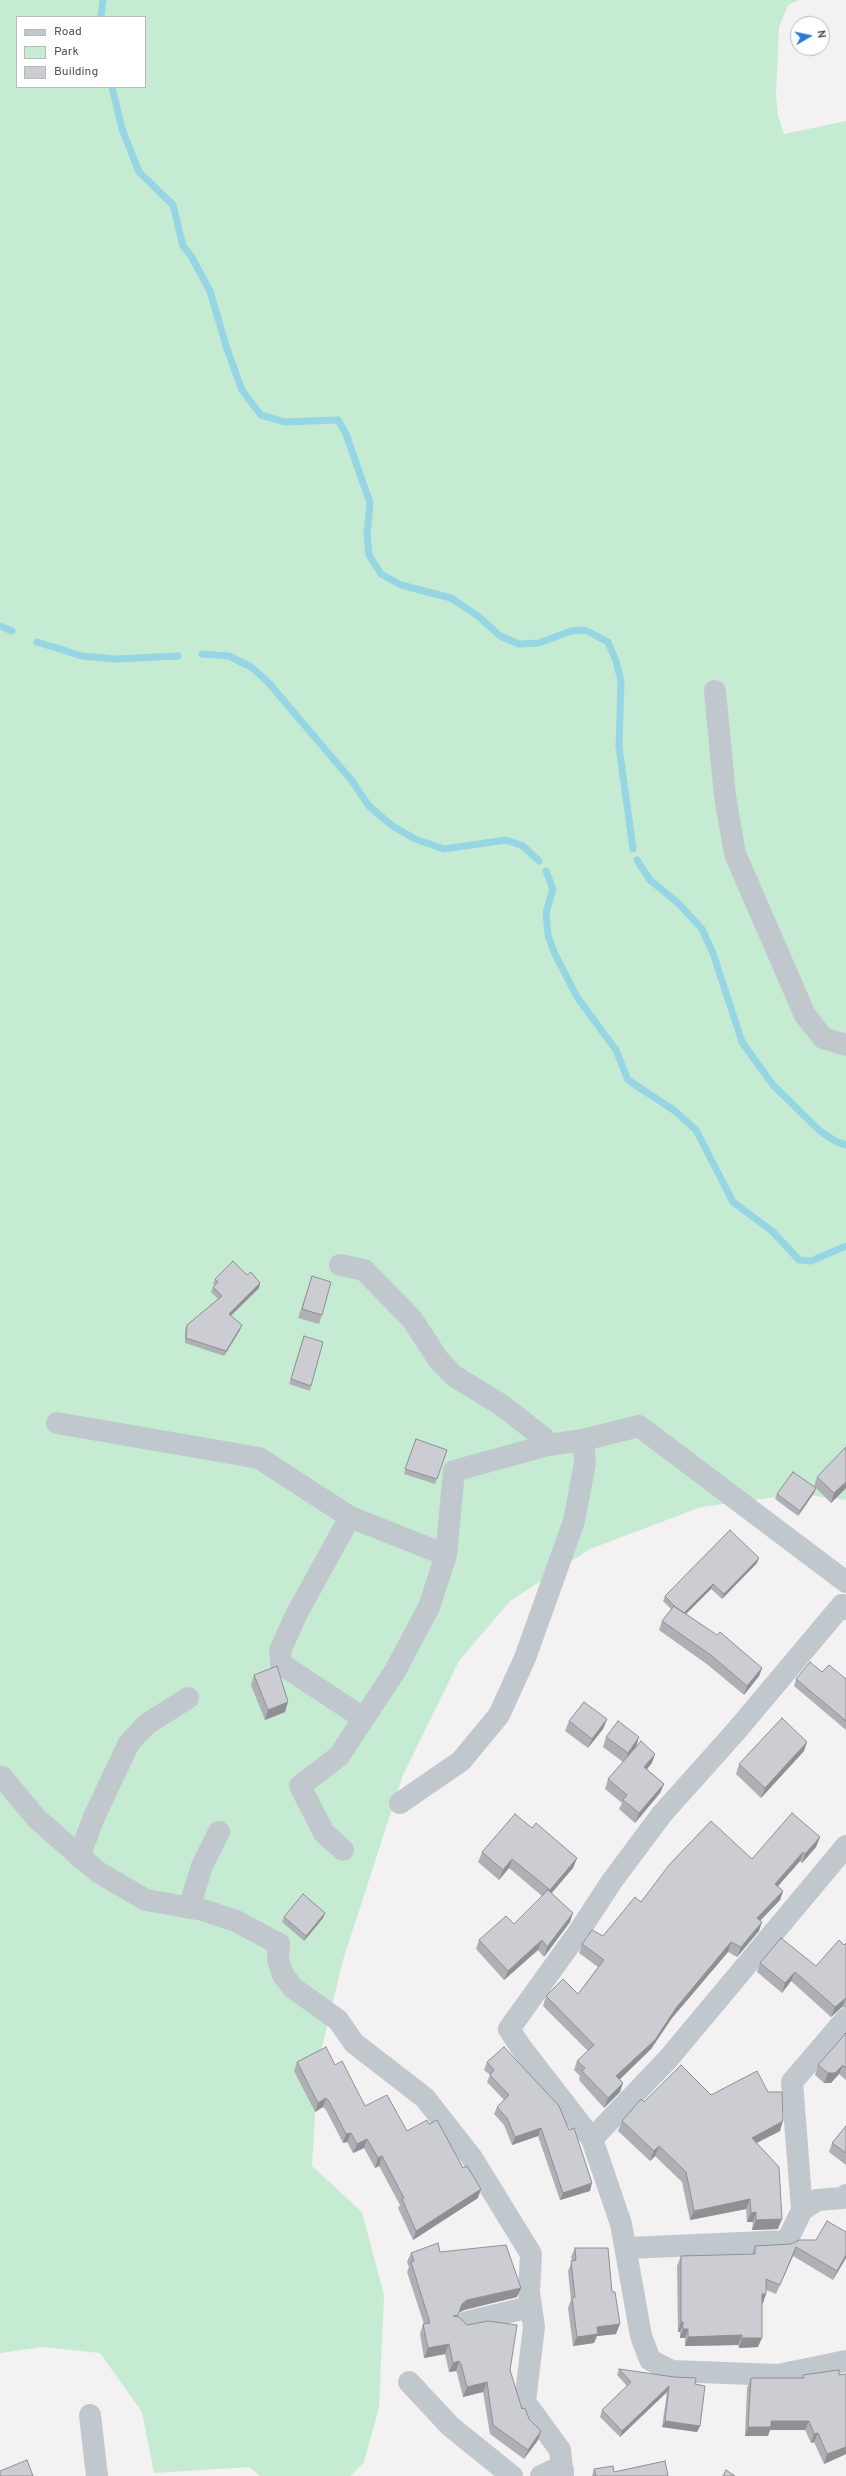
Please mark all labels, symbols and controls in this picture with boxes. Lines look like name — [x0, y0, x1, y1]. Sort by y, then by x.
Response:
legend — [16, 16, 146, 88]
north arrow — [790, 16, 830, 56]
text: Road — [54, 24, 82, 40]
text: N — [813, 29, 828, 39]
text: Park — [54, 44, 79, 60]
text: Building — [54, 64, 98, 80]

